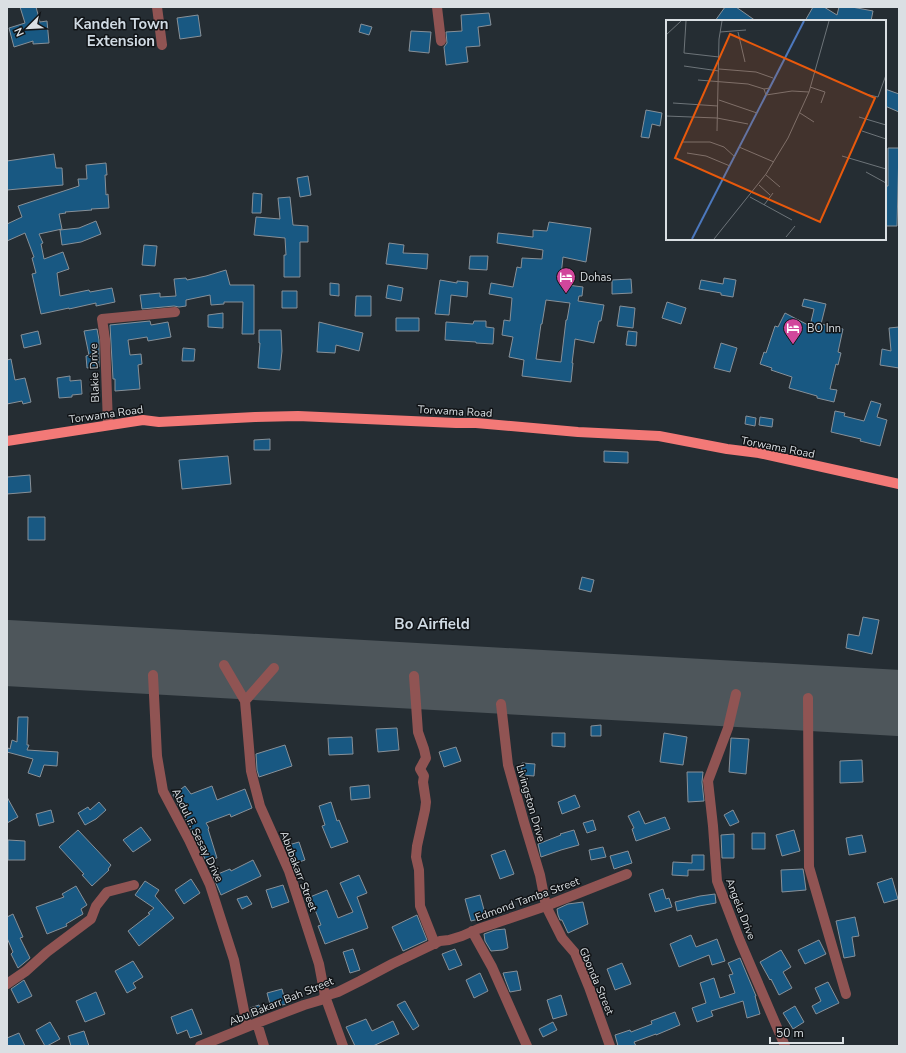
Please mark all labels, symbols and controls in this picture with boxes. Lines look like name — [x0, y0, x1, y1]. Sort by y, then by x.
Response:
north arrow — [8, 8, 48, 48]
district label: Kandeh Town Extension — [73, 14, 169, 51]
inset map — [666, 20, 886, 240]
text: N — [11, 25, 28, 39]
hotel icon: Dohas — [555, 266, 577, 294]
place label: Dohas — [580, 270, 612, 285]
hotel icon: BO Inn — [782, 317, 804, 345]
place label: BO Inn — [807, 321, 841, 336]
street label: Blakie Drive — [86, 343, 103, 403]
street label: Torwama Road — [68, 402, 144, 427]
street label: Torwama Road — [417, 402, 493, 421]
street label: Torwama Road — [740, 433, 816, 462]
district label: Bo Airfield — [394, 614, 470, 634]
street label: Livingston Drive — [512, 763, 549, 844]
street label: Abdul F. Sesay Drive — [168, 786, 227, 885]
street label: Abubakarr Street — [276, 829, 321, 914]
street label: Edmond Tamba Street — [473, 874, 582, 925]
street label: Angela Drive — [722, 876, 759, 942]
street label: Gbonda Street — [576, 945, 618, 1017]
street label: Abu Bakarr Bah Street — [227, 974, 336, 1029]
scale bar — [770, 1019, 843, 1045]
text: 50 m — [776, 1025, 804, 1041]

